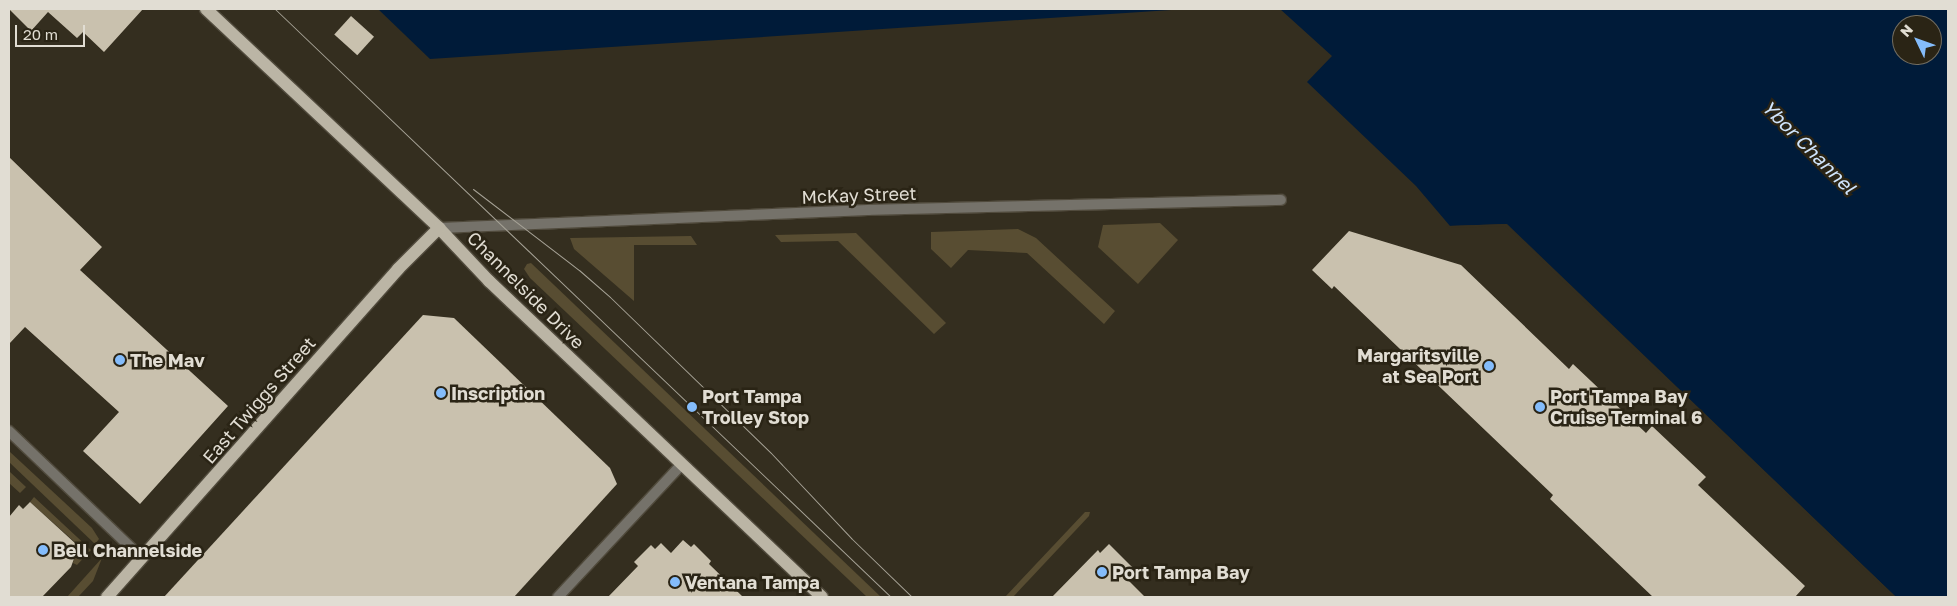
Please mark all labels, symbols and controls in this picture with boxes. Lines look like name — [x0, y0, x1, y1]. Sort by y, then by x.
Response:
scale bar — [18, 15, 88, 47]
north arrow — [1892, 15, 1942, 65]
text: N — [1896, 21, 1916, 40]
text: 20 m — [23, 25, 58, 43]
water label: Ybor Channel — [1757, 95, 1861, 199]
street label: McKay Street — [801, 182, 917, 208]
street label: Channelside Drive — [463, 227, 589, 353]
street label: East Twiggs Street — [198, 332, 320, 468]
place label: Margaritsville at Sea Port — [1357, 345, 1479, 388]
place label: The Mav — [130, 349, 205, 371]
marker: The Mav — [114, 354, 126, 366]
marker: Margaritsville at Sea Port — [1483, 360, 1495, 372]
place label: Inscription — [451, 382, 545, 404]
place label: Port Tampa Trolley Stop — [702, 386, 809, 428]
place label: Port Tampa Bay Cruise Terminal 6 — [1550, 386, 1703, 428]
marker: Inscription — [435, 387, 447, 399]
marker: Port Tampa Trolley Stop — [686, 401, 698, 413]
marker: Port Tampa Bay Cruise Terminal 6 — [1534, 401, 1546, 413]
place label: Bell Channelside — [53, 539, 202, 561]
marker: Bell Channelside — [37, 544, 49, 556]
place label: Port Tampa Bay — [1112, 561, 1250, 583]
marker: Port Tampa Bay — [1096, 566, 1108, 578]
place label: Ventana Tampa — [685, 571, 820, 593]
marker: Ventana Tampa — [669, 576, 681, 588]

